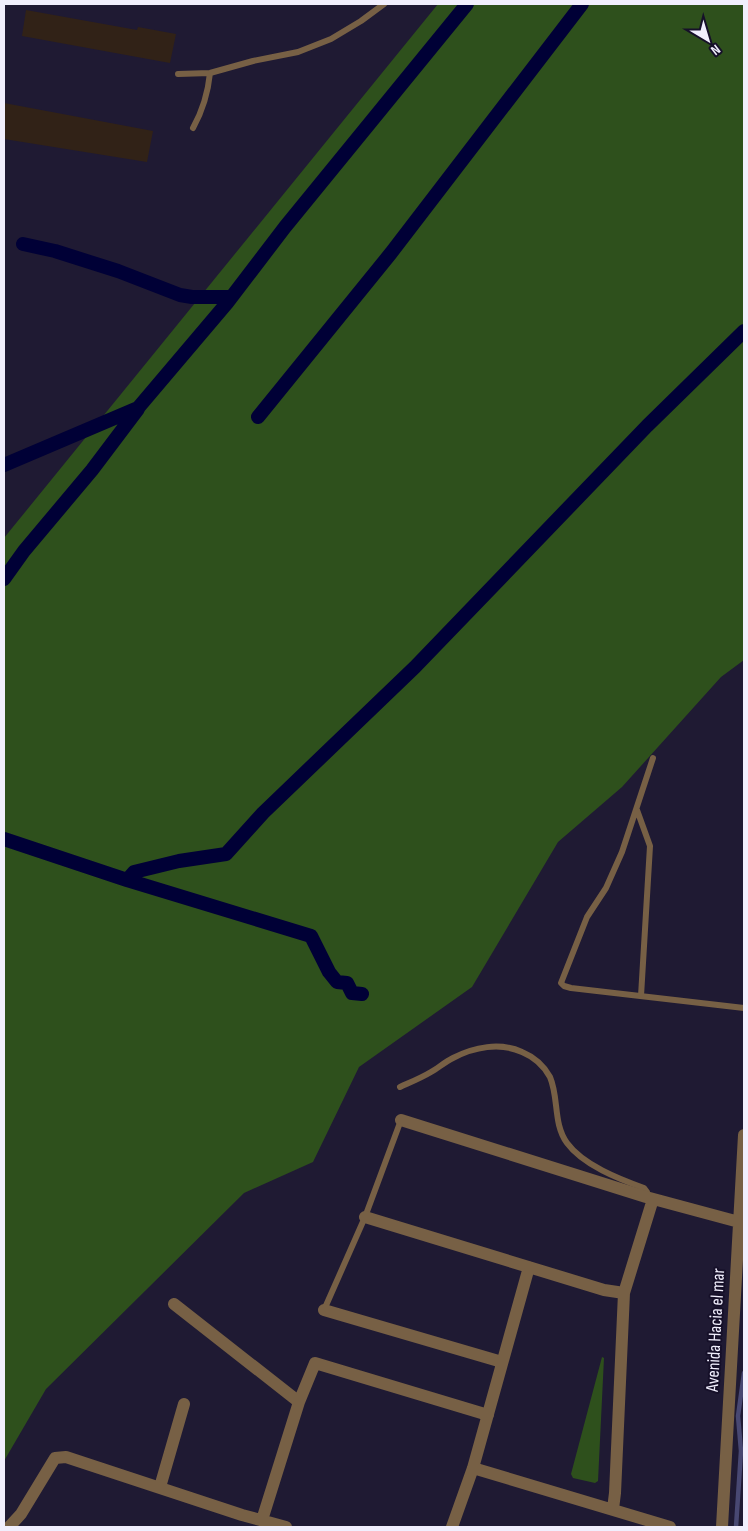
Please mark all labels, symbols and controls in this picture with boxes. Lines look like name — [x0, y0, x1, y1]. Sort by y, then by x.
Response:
north arrow — [683, 15, 733, 65]
text: N — [708, 41, 724, 59]
street label: Avenida Hacia el mar — [702, 1268, 729, 1393]

